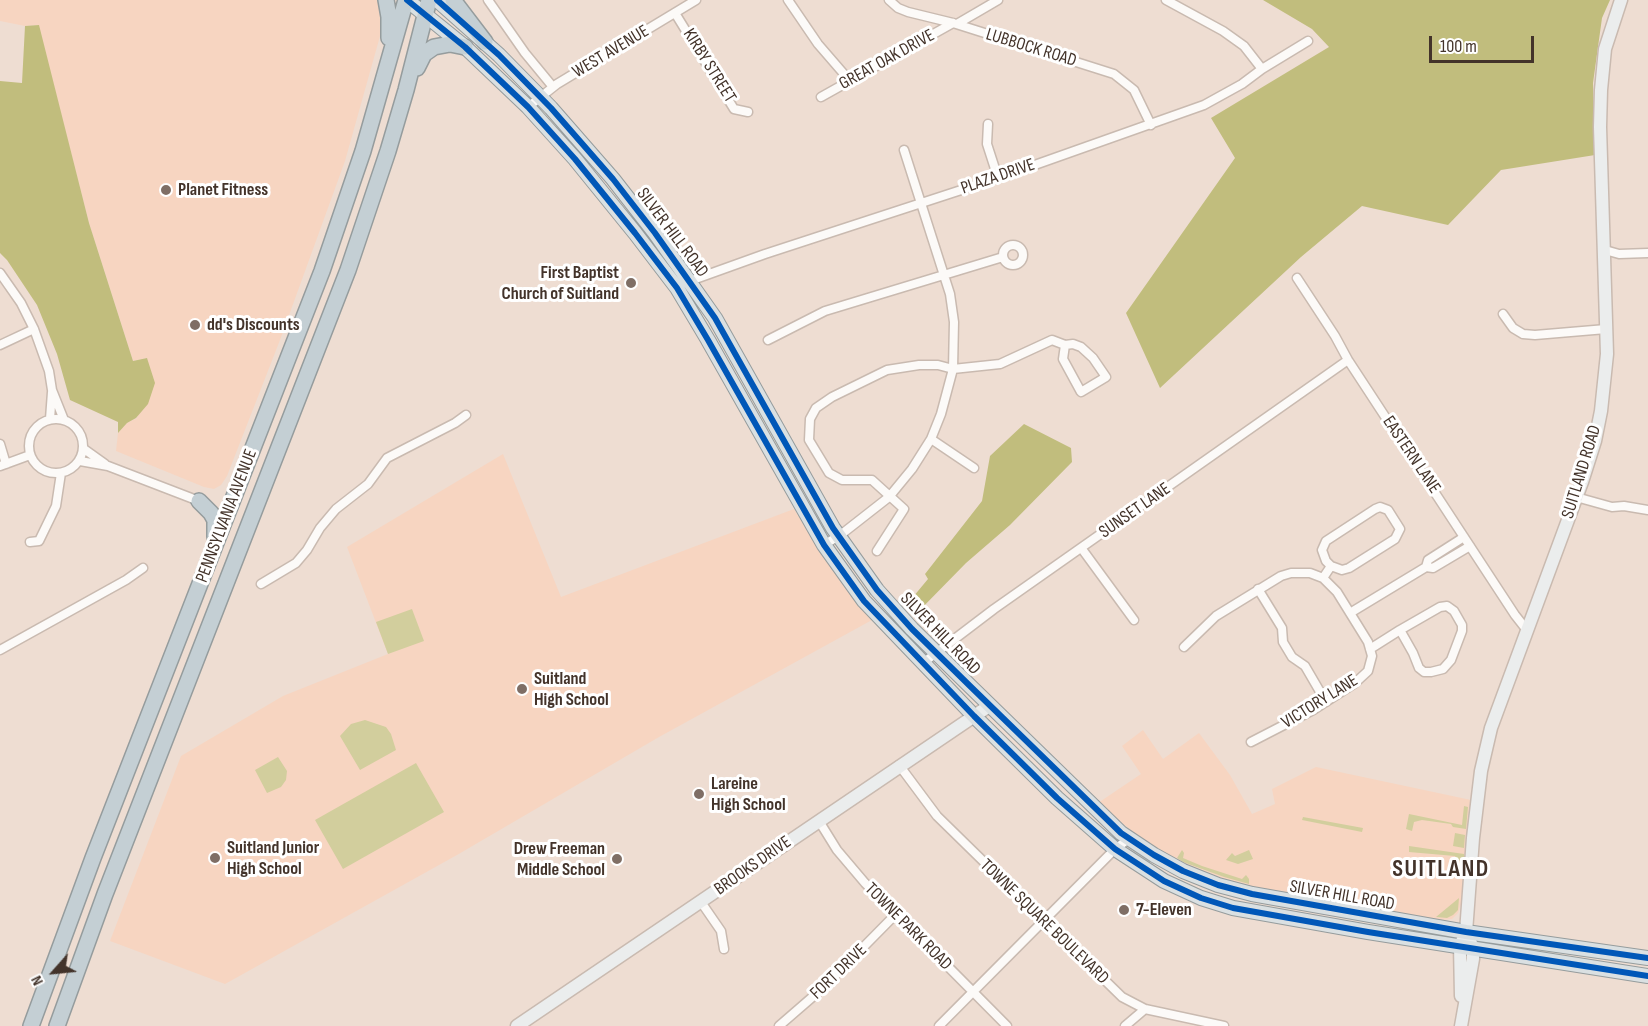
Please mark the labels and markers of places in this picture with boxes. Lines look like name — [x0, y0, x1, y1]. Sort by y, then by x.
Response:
place label: Planet Fitness — [178, 179, 268, 201]
marker: Planet Fitness — [159, 183, 173, 197]
place label: First Baptist Church of Suitland — [501, 262, 619, 304]
marker: First Baptist Church of Suitland — [624, 276, 638, 290]
place label: dd's Discounts — [207, 314, 300, 336]
marker: dd's Discounts — [188, 318, 202, 332]
place label: Suitland High School — [534, 668, 609, 710]
marker: Suitland High School — [515, 682, 529, 696]
place label: Lareine High School — [711, 773, 786, 816]
marker: Lareine High School — [692, 787, 706, 801]
place label: Suitland Junior High School — [227, 837, 319, 880]
place label: Drew Freeman Middle School — [514, 838, 605, 880]
marker: Suitland Junior High School — [208, 851, 222, 865]
marker: Drew Freeman Middle School — [610, 852, 624, 866]
place label: 7-Eleven — [1136, 899, 1192, 921]
marker: 7-Eleven — [1117, 903, 1131, 917]

